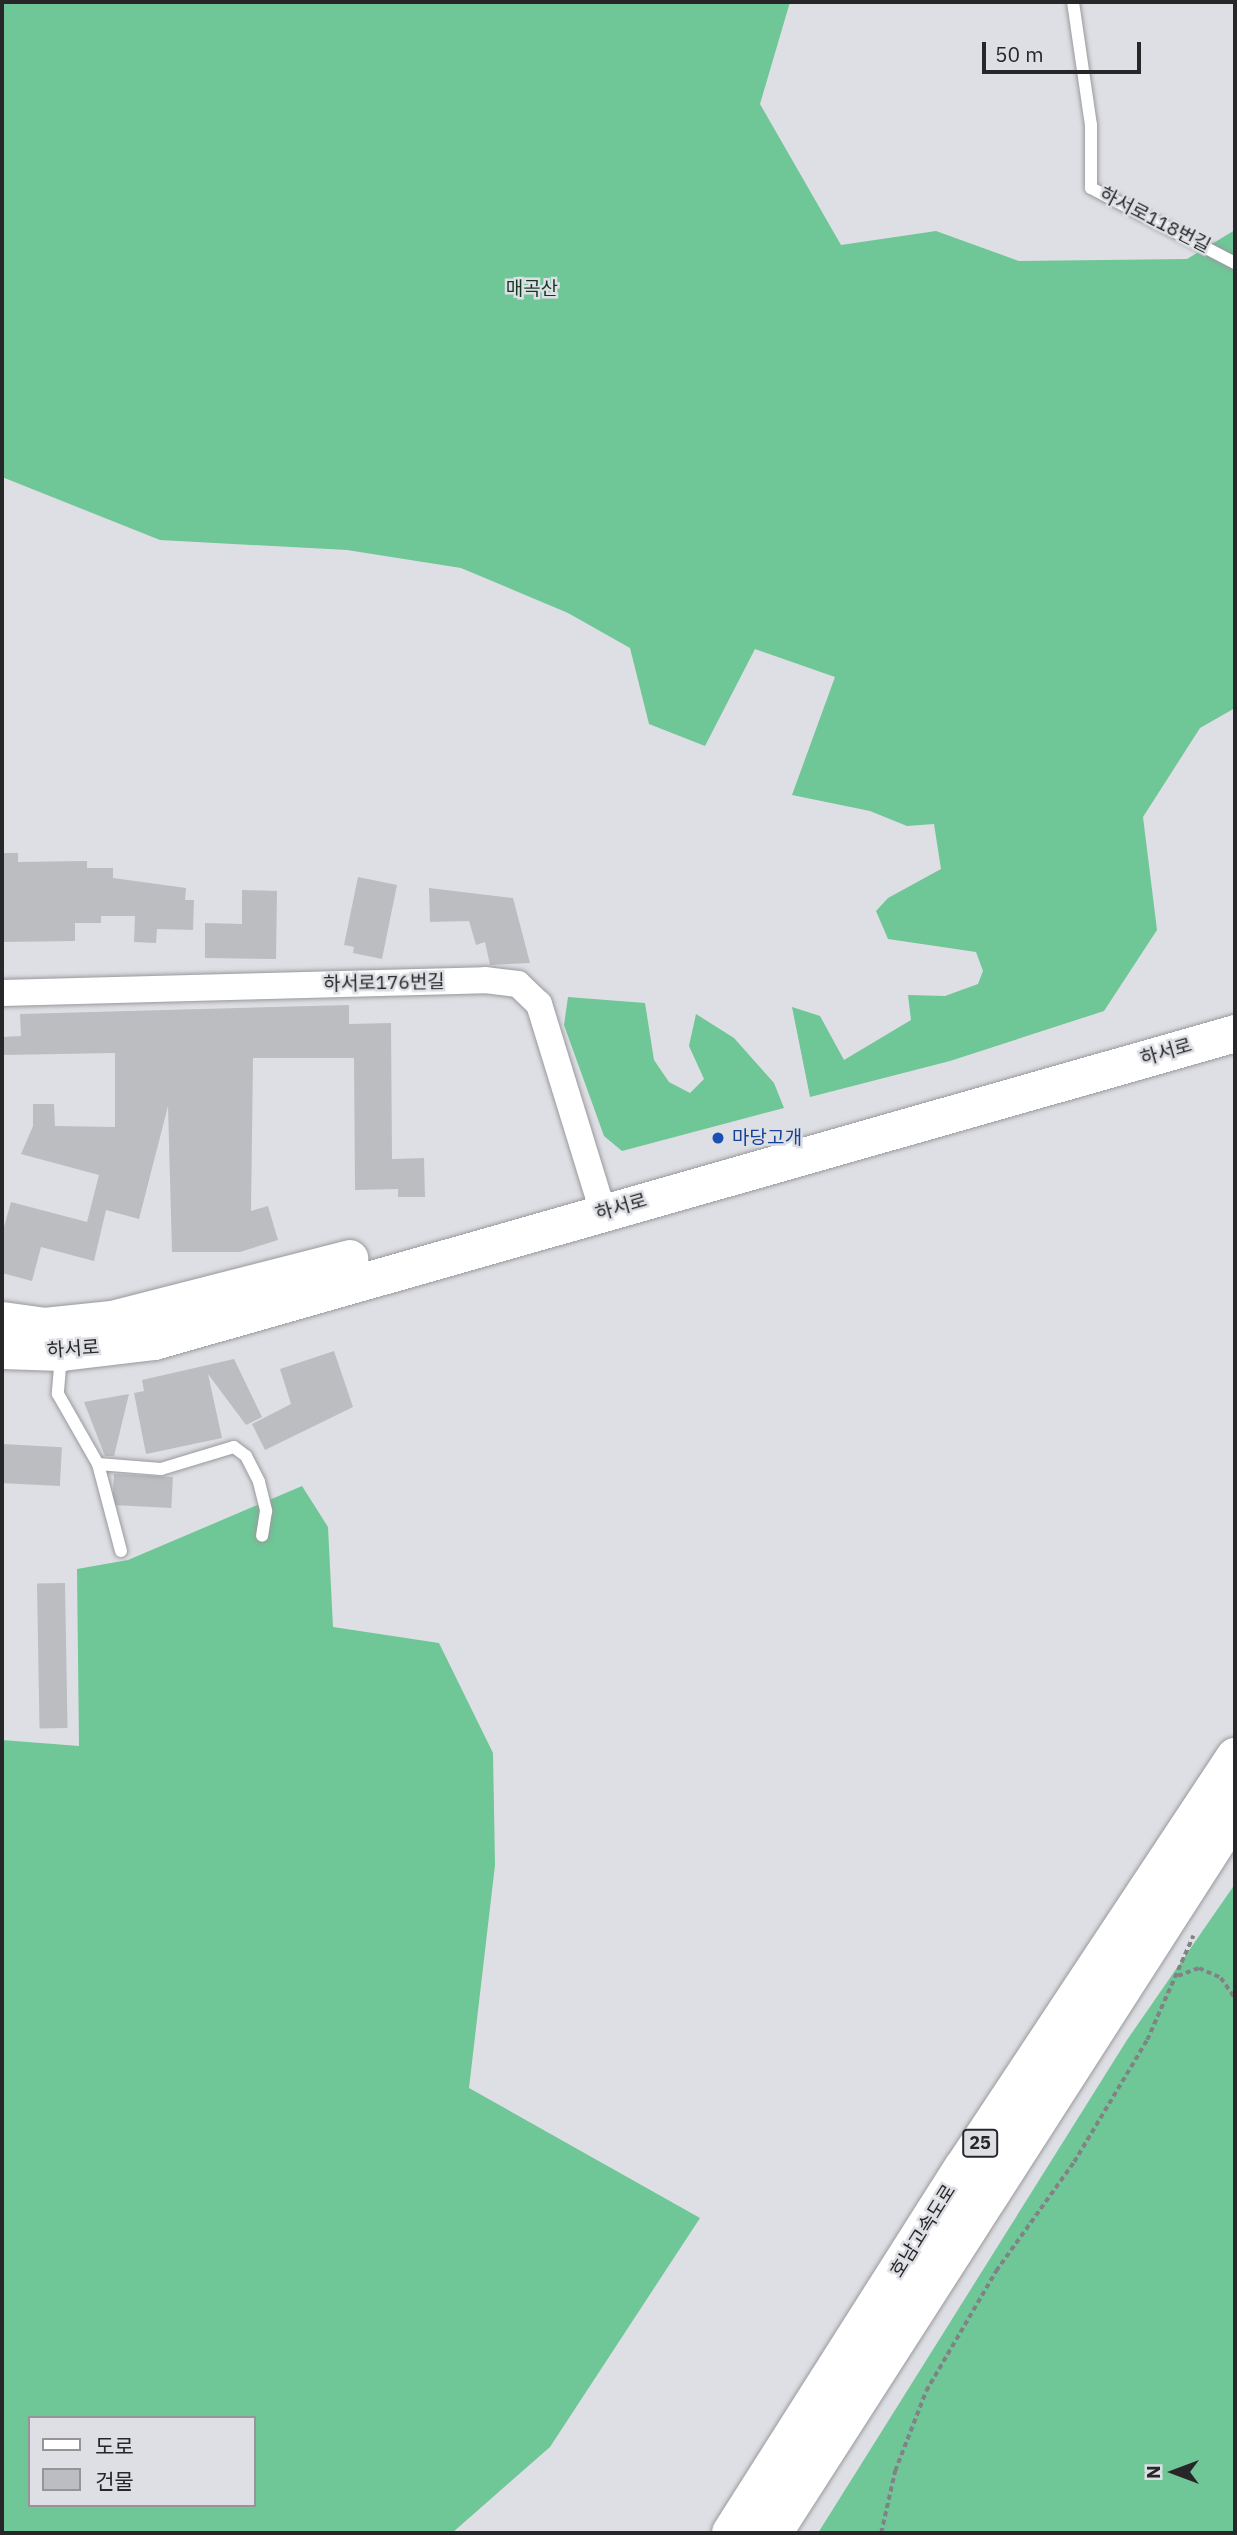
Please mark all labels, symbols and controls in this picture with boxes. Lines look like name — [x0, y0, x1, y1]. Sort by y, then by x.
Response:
scale bar — [985, 28, 1144, 72]
text: 50 m — [995, 40, 1044, 68]
street label: 하서로118번길 — [1096, 182, 1214, 258]
park label: 매곡산 — [506, 278, 558, 300]
street label: 하서로176번길 — [323, 971, 445, 995]
street label: 하서로 — [1138, 1034, 1194, 1070]
place label: 마당고개 — [732, 1127, 802, 1149]
marker: 마당고개 — [710, 1130, 726, 1146]
street label: 하서로 — [593, 1189, 649, 1225]
street label: 하서로 — [46, 1336, 100, 1362]
road number: 25 — [961, 2129, 999, 2158]
street label: 호남고속도로 — [886, 2180, 960, 2282]
legend — [28, 2416, 256, 2507]
text: 도로 — [95, 2432, 134, 2460]
north arrow — [1139, 2437, 1209, 2507]
text: N — [1141, 2465, 1165, 2479]
text: 건물 — [95, 2467, 134, 2495]

